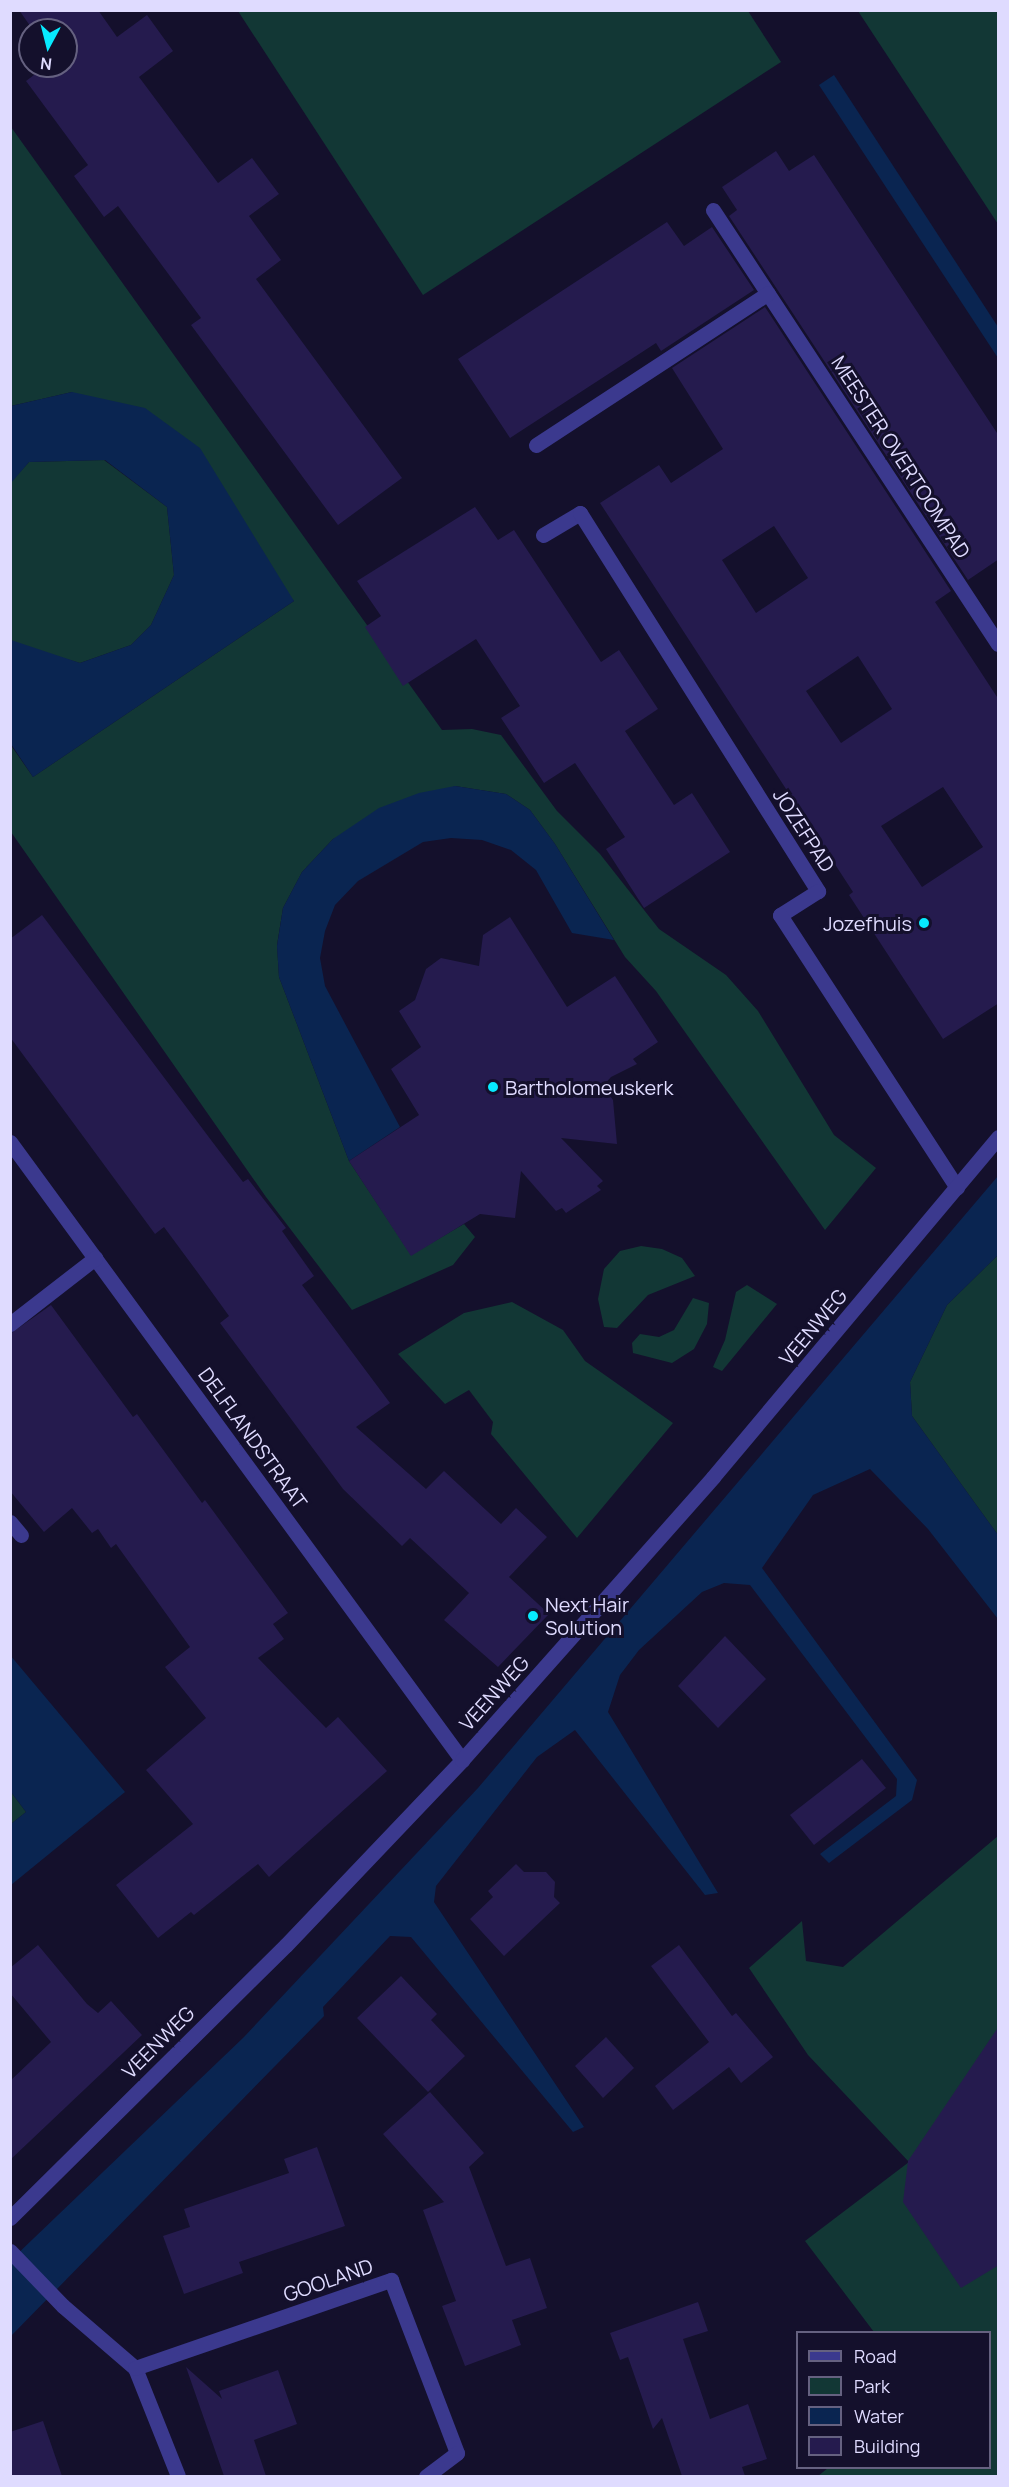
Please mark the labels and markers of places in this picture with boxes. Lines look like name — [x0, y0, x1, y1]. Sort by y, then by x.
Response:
place label: Jozefhuis — [823, 911, 912, 935]
marker: Jozefhuis — [917, 916, 931, 930]
place label: Bartholomeuskerk — [505, 1075, 673, 1099]
marker: Bartholomeuskerk — [486, 1080, 500, 1094]
place label: Next Hair Solution — [545, 1592, 629, 1639]
marker: Next Hair Solution — [526, 1609, 540, 1623]

